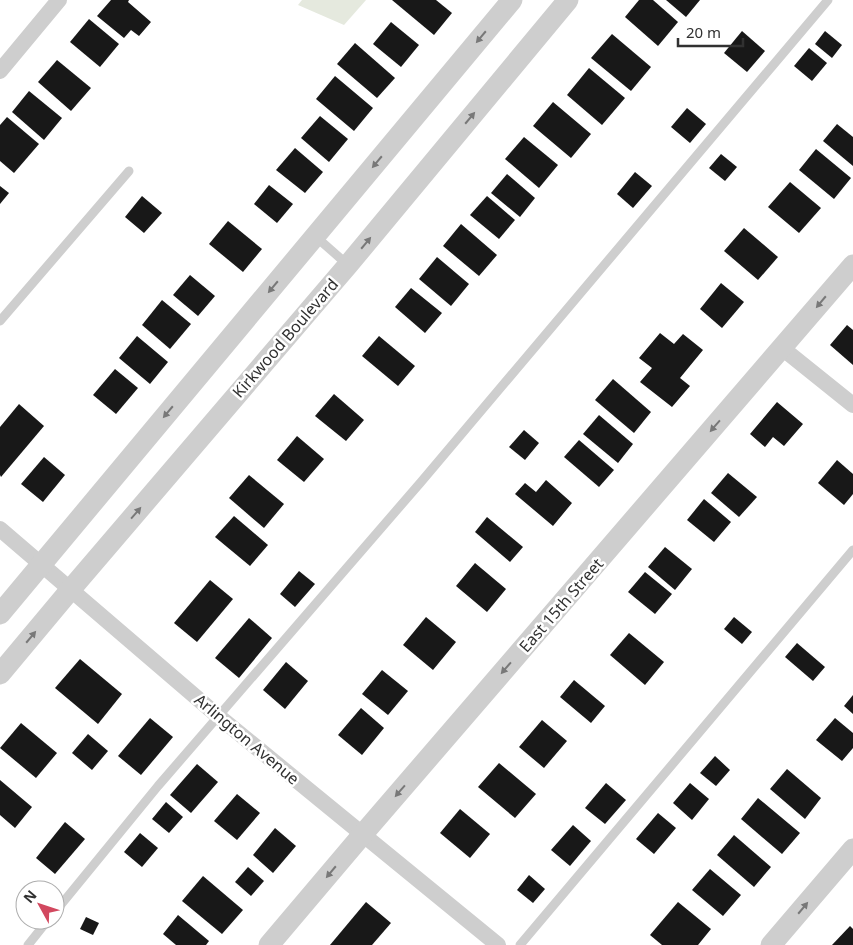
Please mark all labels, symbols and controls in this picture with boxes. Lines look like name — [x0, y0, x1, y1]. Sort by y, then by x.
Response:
scale bar — [678, 15, 743, 47]
text: 20 m — [686, 22, 721, 42]
one-way arrow — [475, 31, 486, 44]
one-way arrow — [465, 111, 476, 124]
one-way arrow — [371, 156, 382, 169]
one-way arrow — [361, 236, 372, 249]
street label: Kirkwood Boulevard — [227, 274, 343, 402]
one-way arrow — [267, 280, 278, 293]
one-way arrow — [816, 296, 827, 309]
one-way arrow — [163, 405, 174, 418]
one-way arrow — [710, 419, 721, 432]
one-way arrow — [130, 507, 142, 519]
street label: East 15th Street — [514, 553, 608, 657]
one-way arrow — [26, 630, 37, 643]
one-way arrow — [501, 661, 512, 674]
street label: Arlington Avenue — [190, 689, 304, 789]
one-way arrow — [394, 784, 406, 796]
one-way arrow — [326, 865, 337, 878]
north arrow — [15, 880, 65, 930]
text: N — [19, 886, 41, 907]
one-way arrow — [797, 902, 808, 914]

